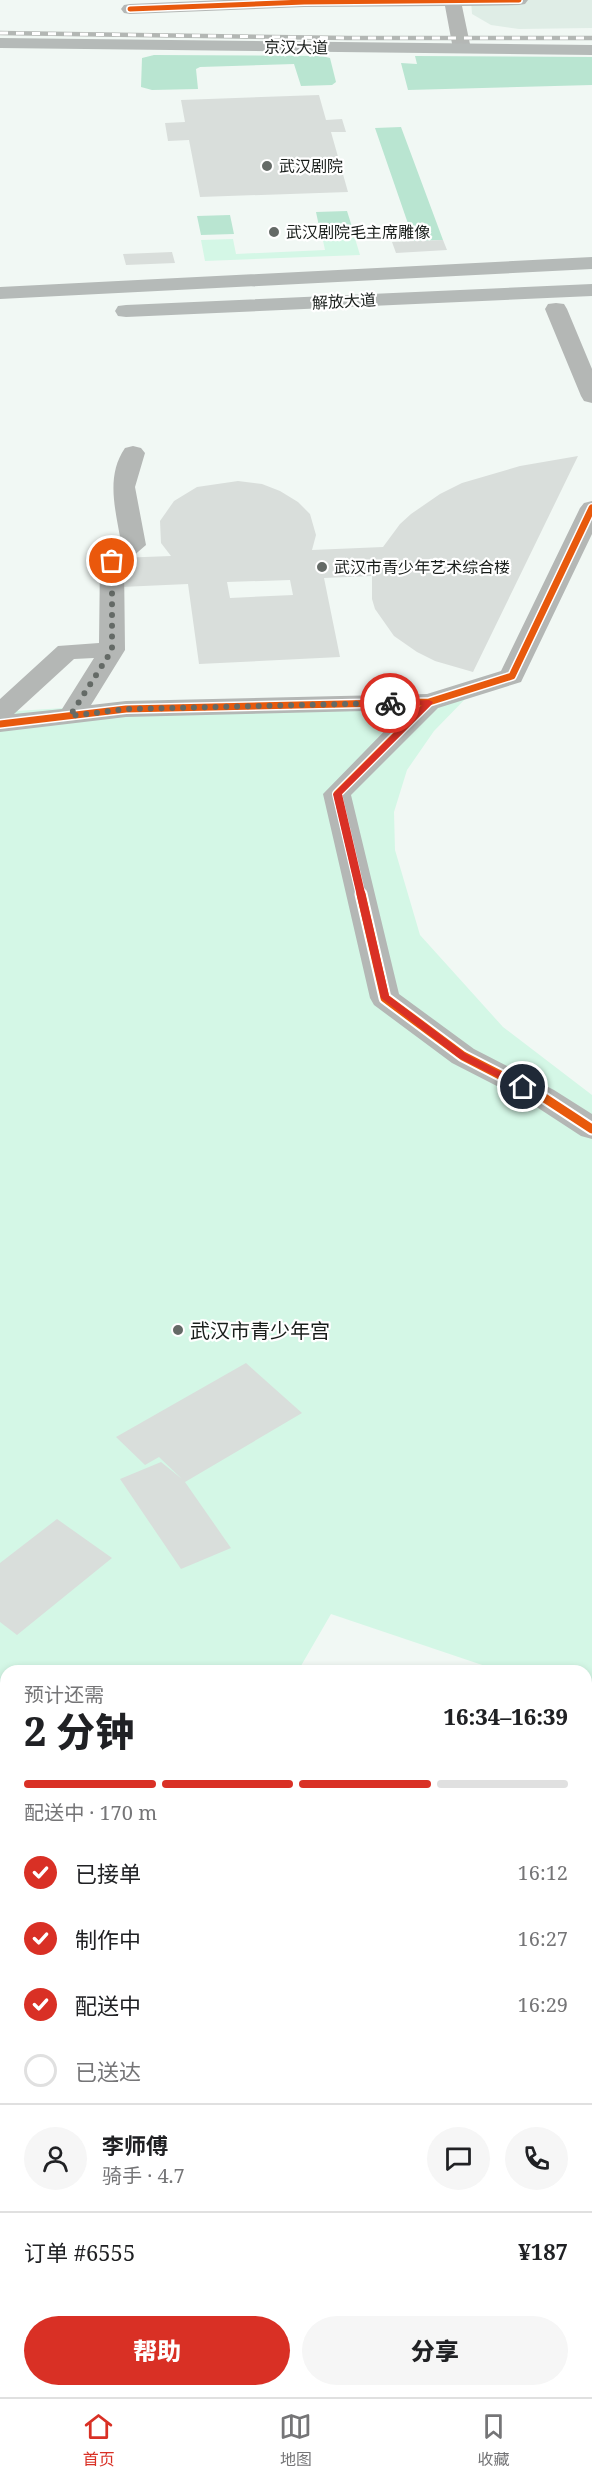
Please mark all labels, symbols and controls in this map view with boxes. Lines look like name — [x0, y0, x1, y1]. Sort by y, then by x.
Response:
street label: 京汉大道 — [264, 35, 328, 59]
place label: 武汉剧院 — [279, 155, 343, 177]
marker: 武汉剧院 — [260, 159, 274, 173]
place label: 武汉剧院毛主席雕像 — [286, 221, 430, 243]
marker: 武汉剧院毛主席雕像 — [267, 225, 281, 239]
street label: 解放大道 — [311, 288, 377, 314]
pin — [86, 535, 137, 586]
icon: bag — [95, 544, 128, 577]
place label: 武汉市青少年艺术综合楼 — [334, 556, 510, 578]
marker: 武汉市青少年艺术综合楼 — [315, 560, 329, 574]
courier — [360, 673, 420, 733]
icon: bike — [374, 687, 407, 720]
pin — [497, 1061, 548, 1112]
icon: home — [506, 1070, 539, 1103]
place label: 武汉市青少年宫 — [190, 1317, 330, 1344]
marker: 武汉市青少年宫 — [171, 1323, 185, 1337]
text: 预计还需 — [24, 1681, 104, 1708]
text: 16:34–16:39 — [444, 1701, 568, 1731]
text: 2 分钟 — [24, 1704, 134, 1757]
text: 配送中 · 170 m — [24, 1799, 157, 1826]
icon: check — [24, 1856, 57, 1889]
text: 已接单 — [75, 1858, 141, 1888]
text: 16:12 — [518, 1859, 568, 1886]
icon: check — [24, 1922, 57, 1955]
text: 制作中 — [75, 1924, 141, 1954]
text: 16:27 — [518, 1925, 568, 1952]
icon: check — [24, 1988, 57, 2021]
text: 配送中 — [75, 1990, 141, 2020]
text: 16:29 — [518, 1991, 568, 2018]
text: 已送达 — [75, 2056, 141, 2086]
button: person — [24, 2127, 87, 2190]
button: chat — [427, 2127, 490, 2190]
button: phone — [505, 2127, 568, 2190]
text: 李师傅 — [102, 2130, 168, 2160]
text: 骑手 · 4.7 — [102, 2162, 185, 2189]
text: ¥187 — [518, 2236, 568, 2266]
text: 订单 #6555 — [24, 2237, 135, 2267]
button: 帮助 — [24, 2316, 290, 2385]
button: 分享 — [302, 2316, 568, 2385]
tab: 首页 — [82, 2410, 115, 2470]
tab: 地图 — [279, 2410, 312, 2470]
tab: 收藏 — [477, 2410, 510, 2470]

